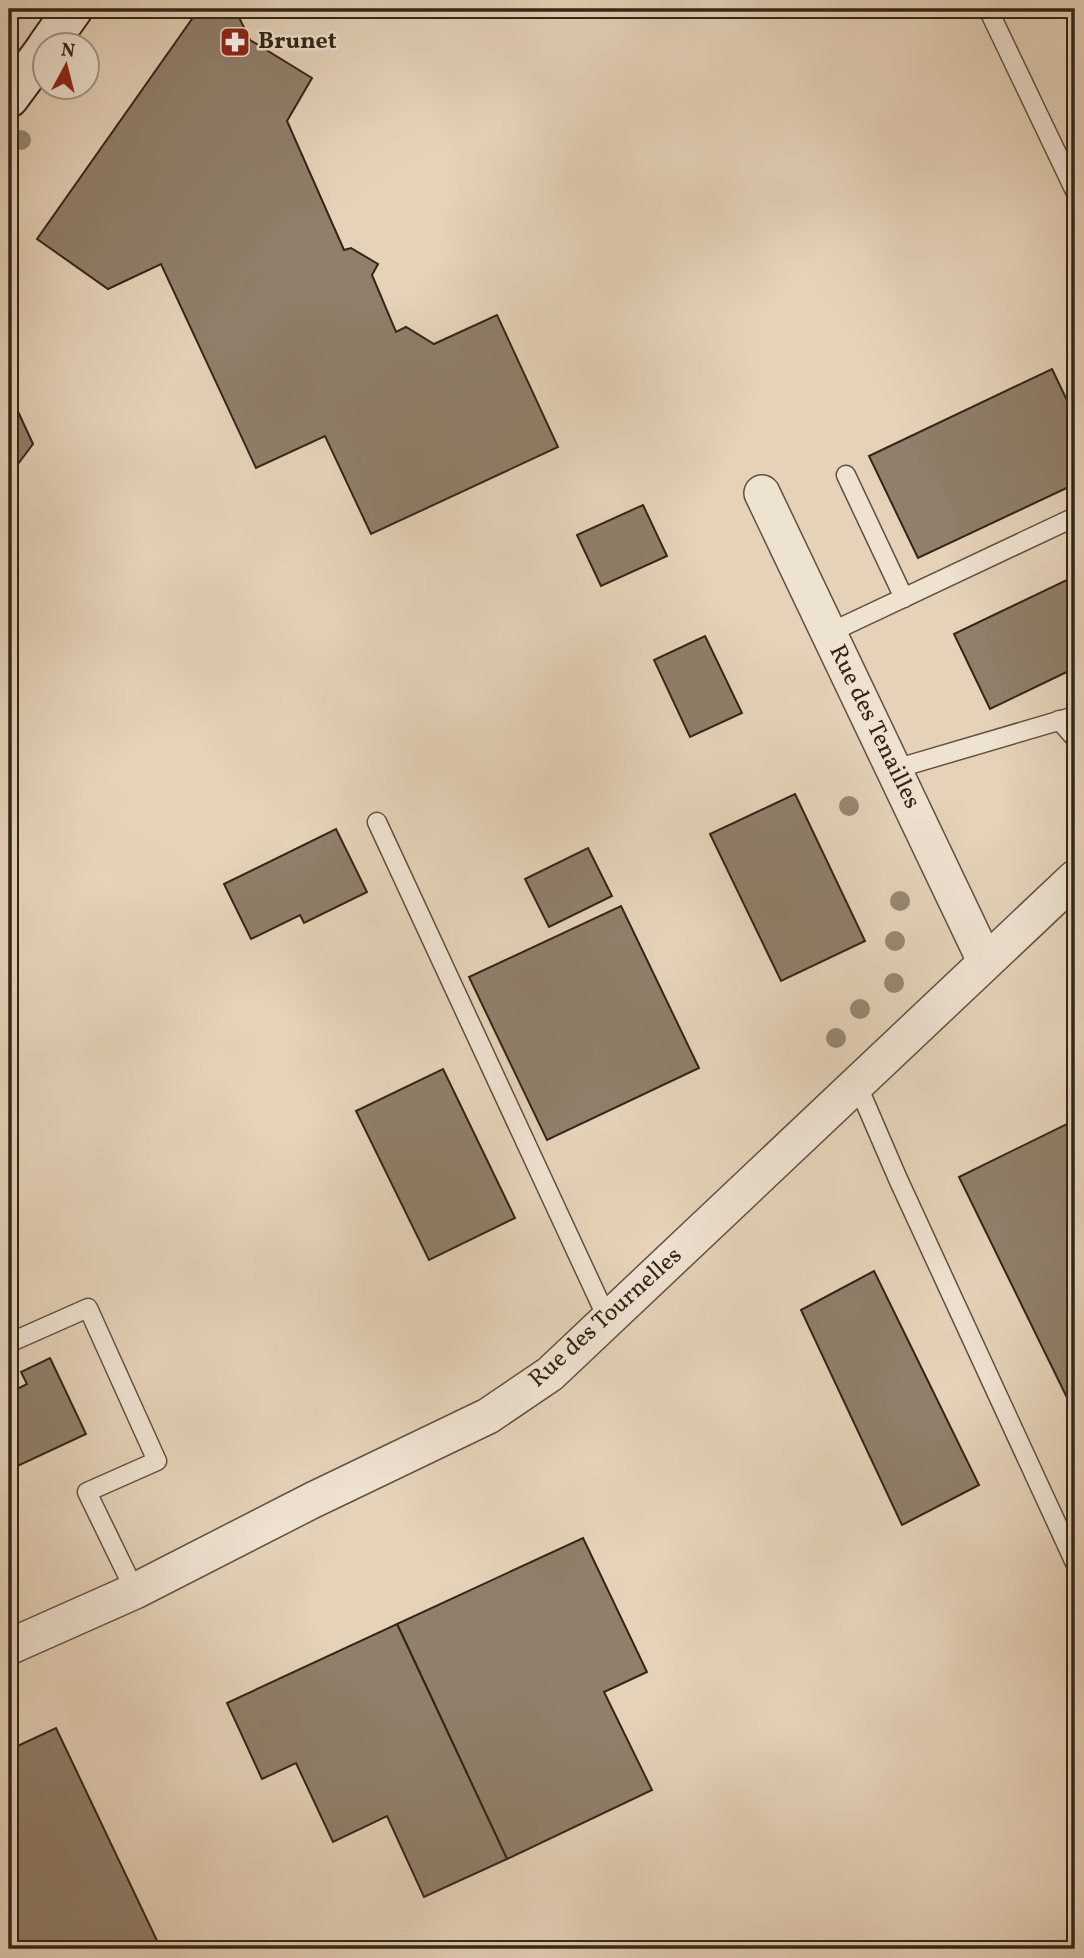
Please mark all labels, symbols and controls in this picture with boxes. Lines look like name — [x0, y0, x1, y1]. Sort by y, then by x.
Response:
pharmacy icon: Brunet — [218, 25, 252, 59]
place label: Brunet — [258, 25, 337, 59]
north arrow — [32, 32, 102, 102]
text: N — [59, 37, 76, 65]
street label: Rue des Tenailles — [820, 639, 928, 815]
street label: Rue des Tournelles — [522, 1240, 690, 1396]

